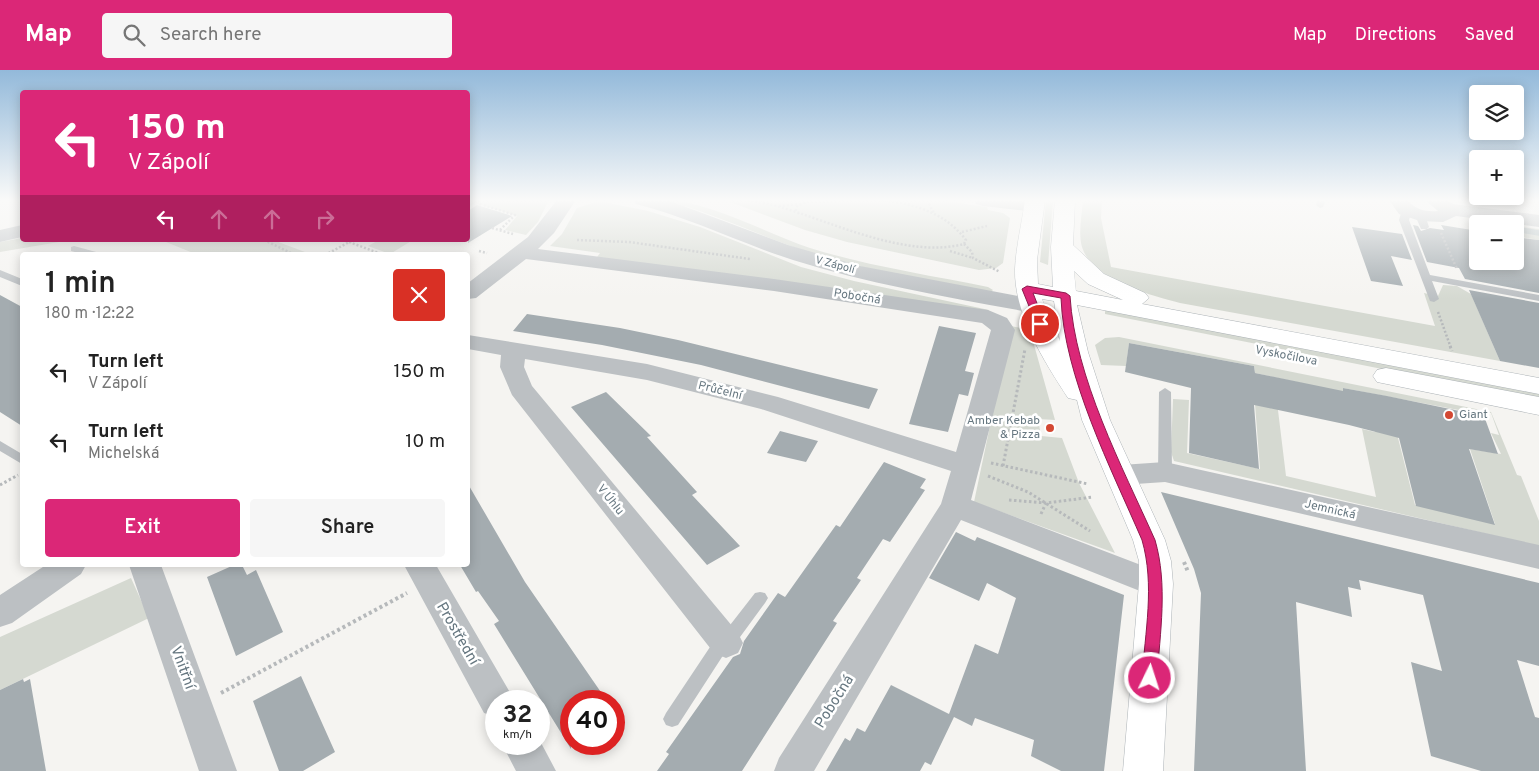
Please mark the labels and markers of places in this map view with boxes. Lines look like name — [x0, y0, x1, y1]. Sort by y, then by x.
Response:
pin — [1019, 303, 1061, 345]
place label: Giant — [1459, 407, 1488, 423]
marker: Giant — [1443, 409, 1455, 421]
place label: Amber Kebab & Pizza — [967, 413, 1040, 443]
marker: Amber Kebab & Pizza — [1044, 422, 1056, 434]

